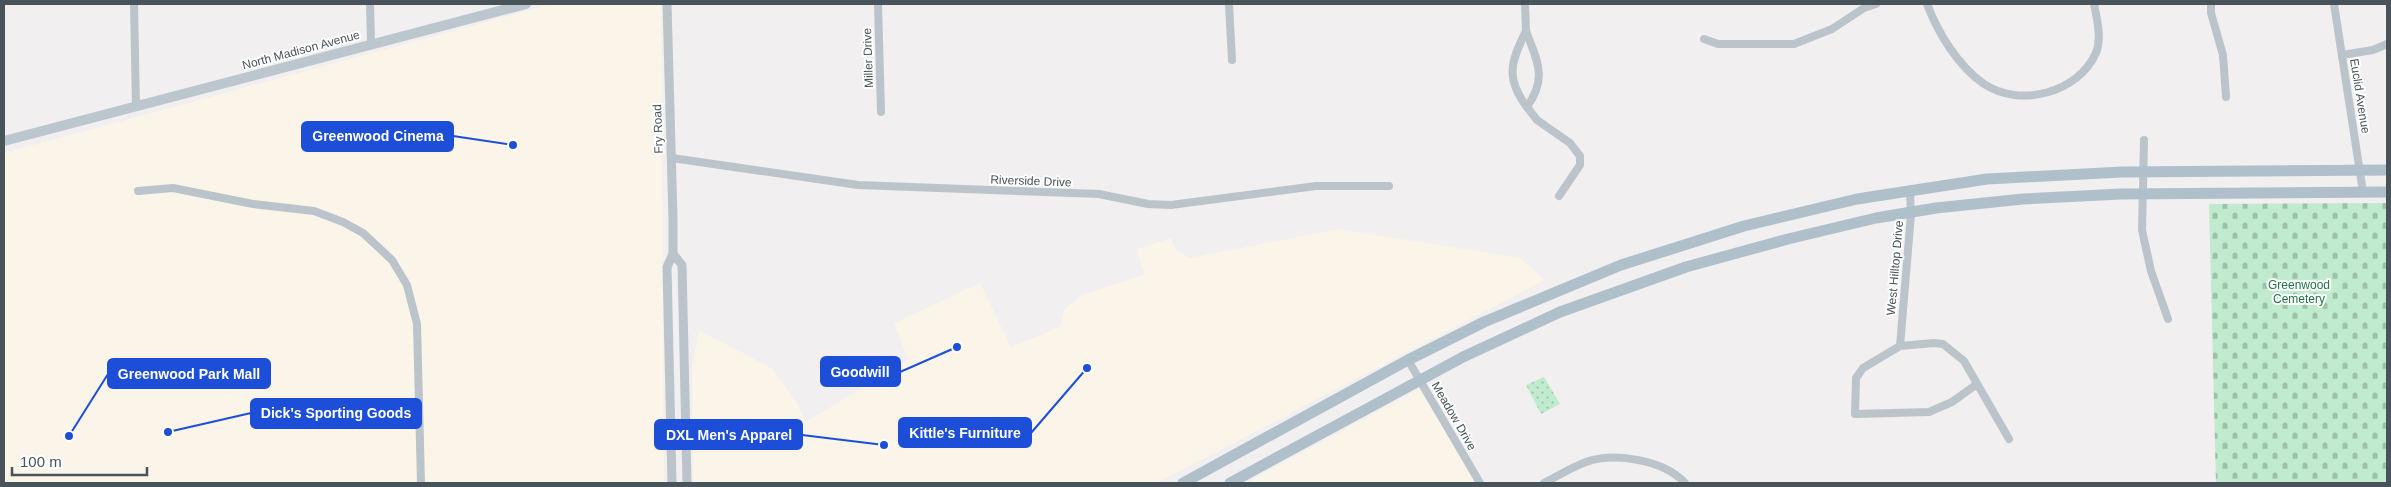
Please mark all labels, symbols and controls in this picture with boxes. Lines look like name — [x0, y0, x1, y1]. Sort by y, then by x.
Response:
street label: North Madison Avenue — [241, 27, 362, 72]
street label: Miller Drive — [860, 27, 876, 88]
street label: Euclid Avenue — [2347, 57, 2373, 135]
street label: Fry Road — [650, 104, 666, 154]
callout: Greenwood Cinema — [302, 122, 453, 151]
text: Greenwood Cinema — [312, 128, 444, 144]
street label: Riverside Drive — [990, 173, 1072, 189]
street label: West Hilltop Drive — [1884, 220, 1906, 316]
park label: Greenwood Cemetery — [2268, 278, 2330, 306]
callout: Goodwill — [821, 357, 900, 386]
callout: Greenwood Park Mall — [108, 359, 270, 388]
text: Goodwill — [830, 364, 890, 380]
text: Greenwood Park Mall — [118, 366, 260, 382]
street label: Meadow Drive — [1429, 379, 1479, 453]
callout: Dick's Sporting Goods — [251, 399, 421, 428]
text: Dick's Sporting Goods — [261, 405, 411, 421]
callout: Kittle's Furniture — [899, 418, 1031, 447]
callout: DXL Men's Apparel — [655, 420, 802, 449]
text: Kittle's Furniture — [909, 425, 1021, 441]
text: DXL Men's Apparel — [666, 427, 792, 443]
scale bar — [12, 444, 148, 476]
text: 100 m — [20, 453, 62, 470]

